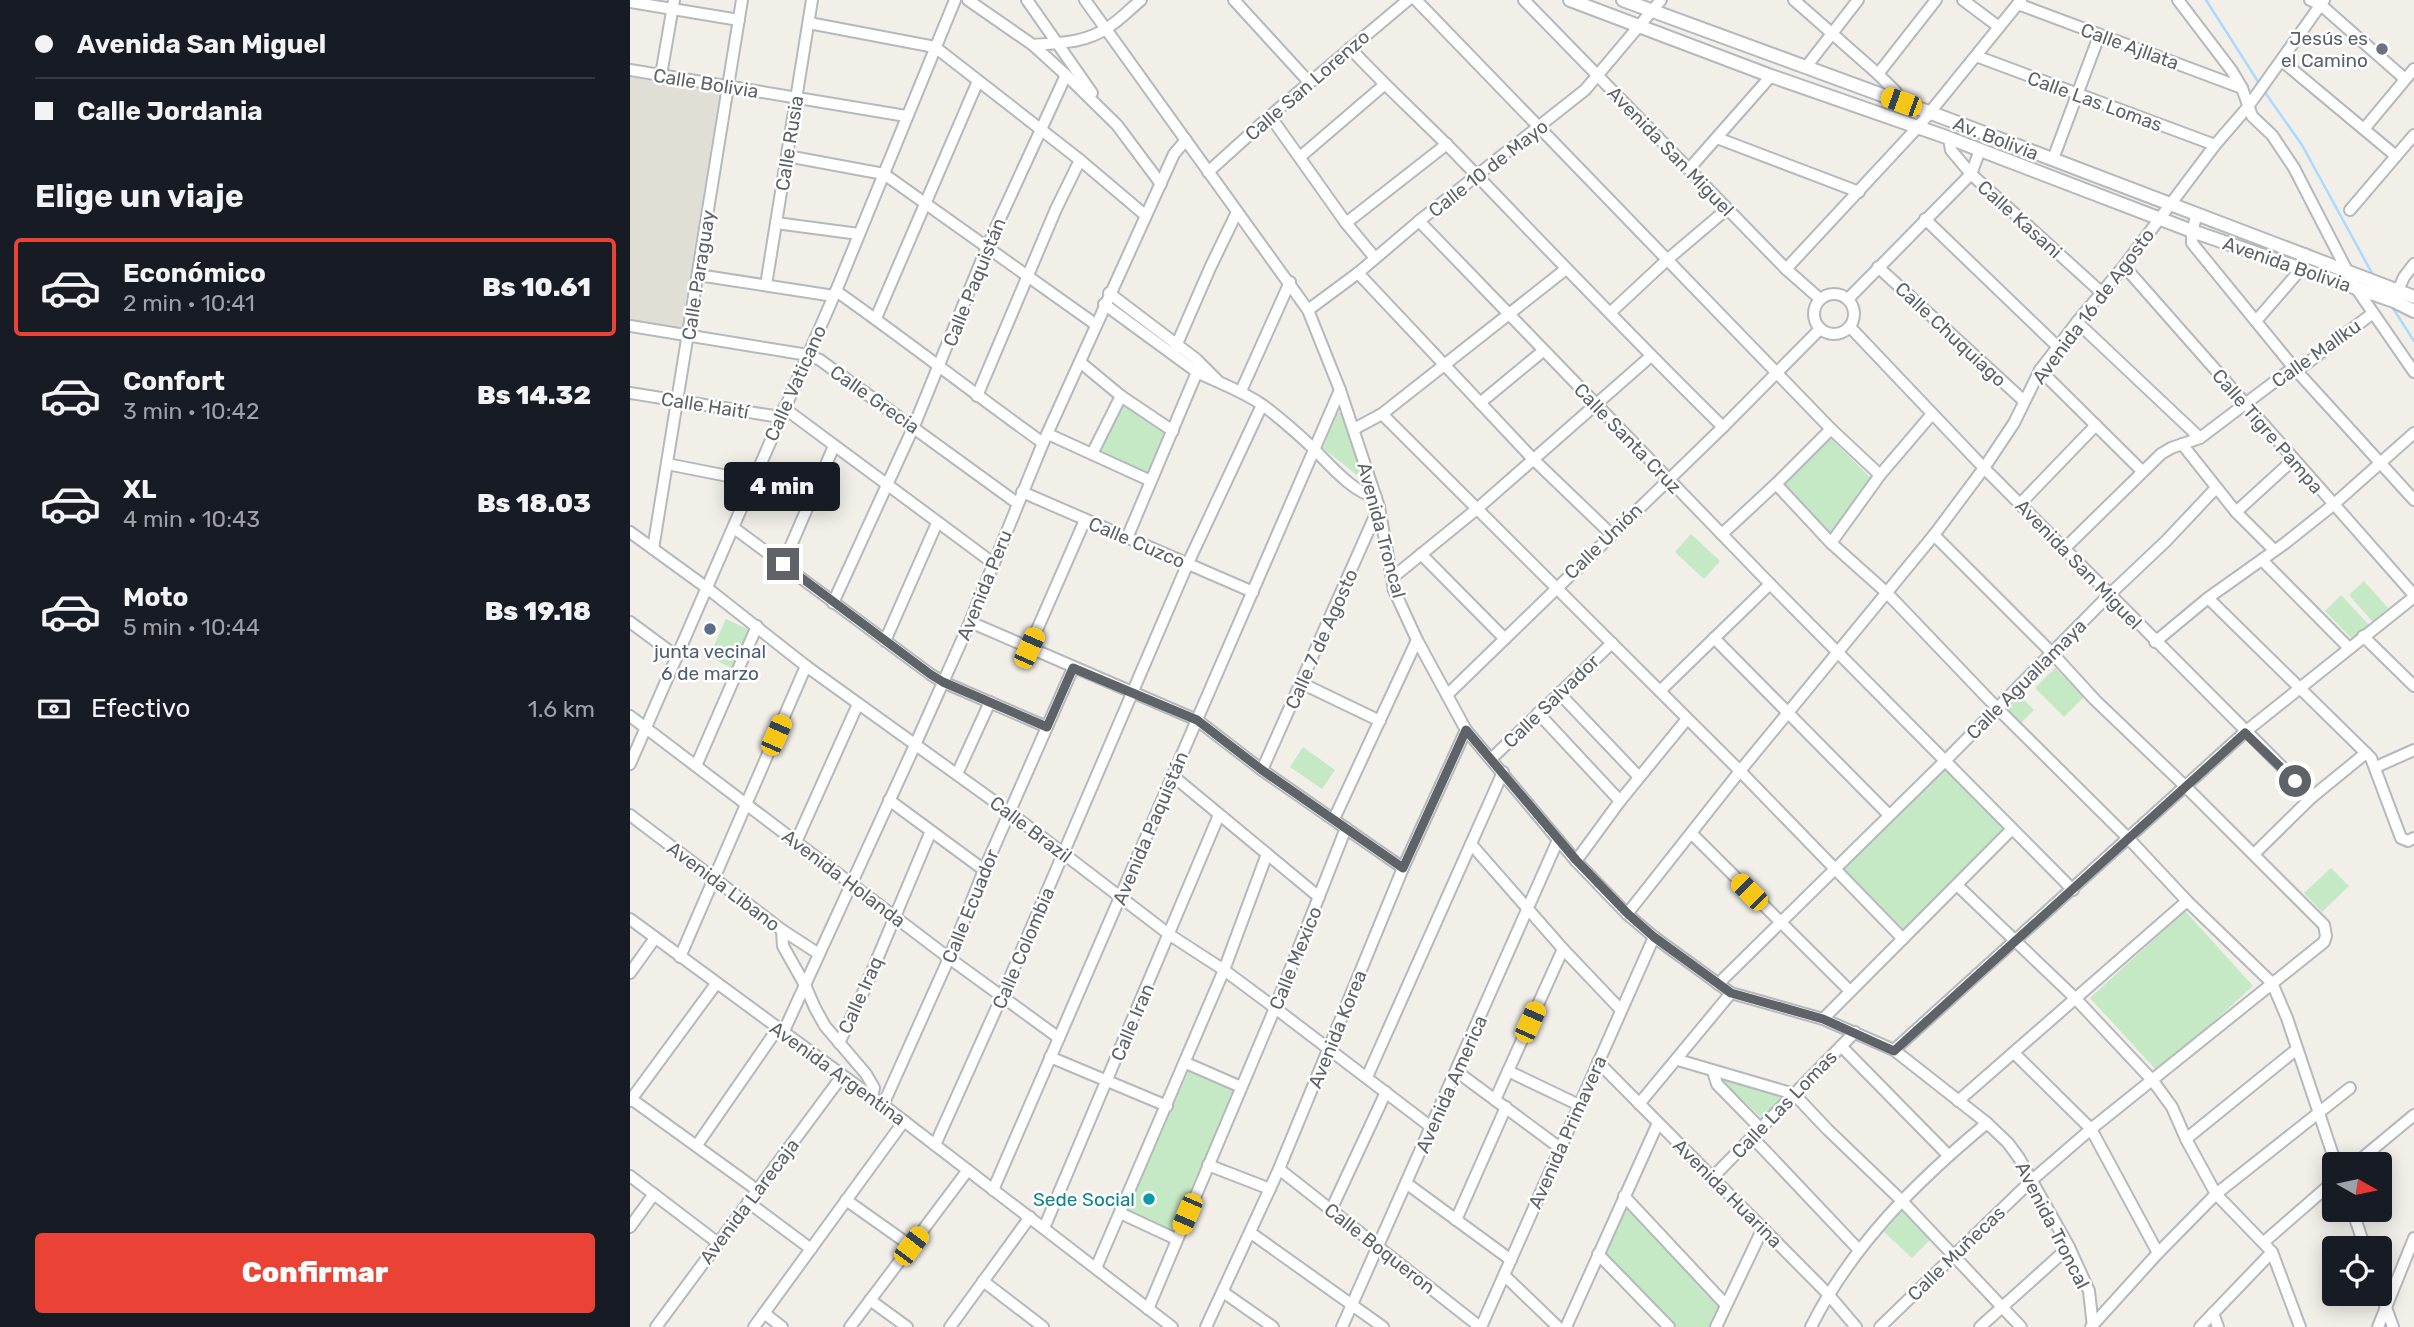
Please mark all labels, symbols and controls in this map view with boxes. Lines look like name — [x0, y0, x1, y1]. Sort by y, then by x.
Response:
street label: Calle Ajllata — [2078, 18, 2182, 75]
street label: Calle San Lorenzo — [1240, 25, 1374, 146]
place label: Jesús es el Camino — [2281, 27, 2368, 72]
text: Avenida San Miguel — [77, 29, 326, 60]
marker: Jesús es el Camino — [2374, 41, 2390, 57]
street label: Calle Bolivia — [652, 64, 760, 103]
street label: Calle Las Lomas — [2024, 66, 2165, 137]
street label: Avenida San Miguel — [1603, 82, 1739, 221]
car — [1878, 85, 1925, 119]
street label: Calle Rusia — [771, 94, 808, 192]
text: Calle Jordania — [77, 96, 263, 127]
street label: Av. Bolivia — [1950, 112, 2042, 165]
street label: Calle 10 de Mayo — [1424, 115, 1553, 222]
street label: Calle Kasani — [1973, 175, 2067, 263]
text: Elige un viaje — [35, 177, 244, 215]
street label: Calle Paraguay — [677, 208, 720, 342]
street label: Calle Paquistán — [938, 215, 1011, 350]
street label: Avenida 16 de Agosto — [2027, 224, 2159, 389]
street label: Avenida Bolivia — [2220, 232, 2354, 297]
icon: car — [39, 256, 102, 319]
text: Económico — [123, 258, 266, 289]
text: Bs 10.61 — [482, 272, 591, 303]
street label: Calle Chuquiago — [1890, 277, 2011, 392]
text: 2 min · 10:41 — [123, 289, 255, 317]
street label: Calle Mallku — [2267, 314, 2365, 393]
street label: Calle Vaticano — [760, 322, 831, 445]
street label: Calle Grecia — [826, 360, 924, 439]
icon: car — [39, 364, 102, 427]
street label: Calle Tigre Pampa — [2207, 364, 2328, 498]
text: Confort — [123, 366, 225, 397]
street label: Calle Santa Cruz — [1569, 378, 1686, 498]
text: Bs 14.32 — [477, 380, 591, 411]
street label: Calle Haití — [659, 387, 752, 424]
text: 3 min · 10:42 — [123, 397, 259, 425]
street label: Avenida Troncal — [1352, 460, 1411, 601]
callout: 4 min — [725, 462, 841, 512]
icon: car — [39, 472, 102, 535]
text: 4 min — [750, 472, 814, 500]
text: XL — [123, 474, 156, 505]
text: Bs 18.03 — [477, 488, 591, 519]
street label: Avenida San Miguel — [2011, 495, 2147, 634]
street label: Calle Unión — [1560, 499, 1647, 584]
text: 4 min · 10:43 — [123, 505, 260, 533]
street label: Calle Cuzco — [1085, 512, 1189, 573]
street label: Avenida Peru — [952, 527, 1017, 644]
route end — [767, 548, 799, 580]
street label: Calle 7 de Agosto — [1280, 566, 1363, 713]
icon: car — [39, 580, 102, 643]
text: Moto — [123, 582, 188, 613]
text: Bs 19.18 — [485, 596, 591, 627]
text: 5 min · 10:44 — [123, 613, 260, 641]
street label: Calle Aguallamaya — [1961, 614, 2091, 744]
marker: junta vecinal 6 de marzo — [702, 621, 718, 637]
car — [1011, 625, 1048, 671]
place label: junta vecinal 6 de marzo — [653, 640, 766, 685]
street label: Calle Salvador — [1499, 649, 1605, 753]
icon: cash — [35, 690, 73, 728]
text: Efectivo — [91, 693, 190, 724]
text: 1.6 km — [528, 695, 595, 723]
car — [758, 712, 795, 758]
street label: Avenida Paquistán — [1108, 748, 1193, 908]
route start — [2279, 765, 2311, 797]
street label: Calle Brazil — [985, 791, 1076, 868]
street label: Avenida Holanda — [778, 825, 910, 932]
street label: Avenida Libano — [663, 837, 785, 936]
street label: Calle Ecuador — [937, 845, 1004, 967]
car — [1727, 870, 1772, 914]
street label: Calle Colombia — [987, 884, 1059, 1013]
street label: Calle Mexico — [1264, 903, 1327, 1013]
street label: Calle Iraq — [833, 953, 888, 1037]
street label: Avenida Korea — [1303, 967, 1372, 1092]
street label: Calle Iran — [1106, 980, 1159, 1064]
car — [1512, 999, 1549, 1045]
street label: Avenida America — [1411, 1012, 1492, 1157]
street label: Avenida Argentina — [765, 1016, 910, 1130]
street label: Calle Las Lomas — [1727, 1045, 1842, 1163]
street label: Avenida Primavera — [1523, 1052, 1612, 1212]
street label: Avenida Larecaja — [695, 1134, 804, 1268]
street label: Avenida Huarina — [1668, 1134, 1787, 1253]
north arrow — [2322, 1152, 2392, 1222]
map controls — [2322, 1152, 2392, 1306]
street label: Avenida Troncal — [2011, 1158, 2094, 1293]
place label: Sede Social — [1033, 1188, 1135, 1211]
marker: Sede Social — [1141, 1191, 1157, 1207]
car — [1170, 1191, 1205, 1237]
street label: Calle Boqueron — [1320, 1198, 1440, 1299]
street label: Calle Muñecas — [1903, 1201, 2010, 1306]
car — [890, 1223, 933, 1269]
button: Confirmar — [35, 1233, 595, 1313]
button: locate — [2322, 1236, 2392, 1306]

